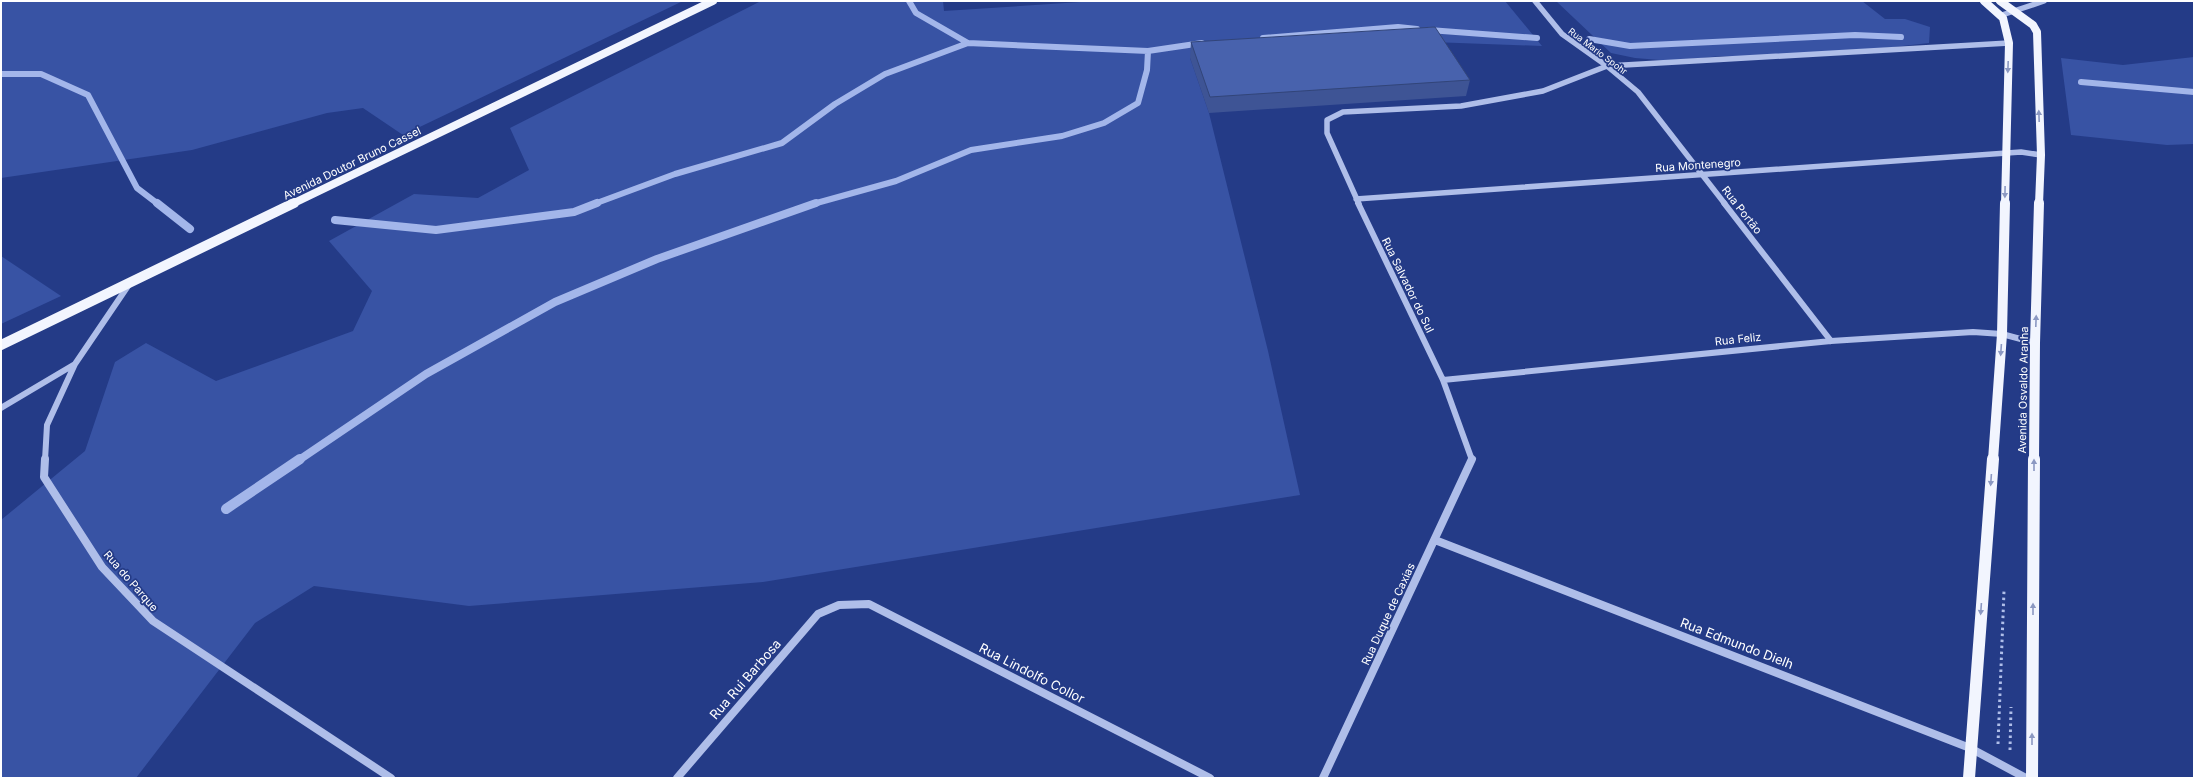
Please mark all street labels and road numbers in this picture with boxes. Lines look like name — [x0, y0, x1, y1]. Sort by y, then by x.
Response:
street label: Rua Mario Spohr — [1566, 25, 1630, 77]
street label: Avenida Doutor Bruno Cassel — [281, 123, 423, 203]
street label: Rua Montenegro — [1655, 155, 1742, 175]
street label: Rua Portão — [1719, 183, 1765, 237]
street label: Rua Salvador do Sul — [1379, 235, 1437, 335]
street label: Avenida Osvaldo Aranha — [2015, 326, 2031, 454]
street label: Rua Feliz — [1714, 330, 1762, 348]
street label: Rua do Parque — [101, 548, 161, 614]
street label: Rua Duque de Caxias — [1358, 561, 1418, 667]
street label: Rua Edmundo Dielh — [1678, 614, 1796, 672]
street label: Rua Rui Barbosa — [706, 636, 784, 722]
street label: Rua Lindolfo Collor — [977, 639, 1088, 707]

